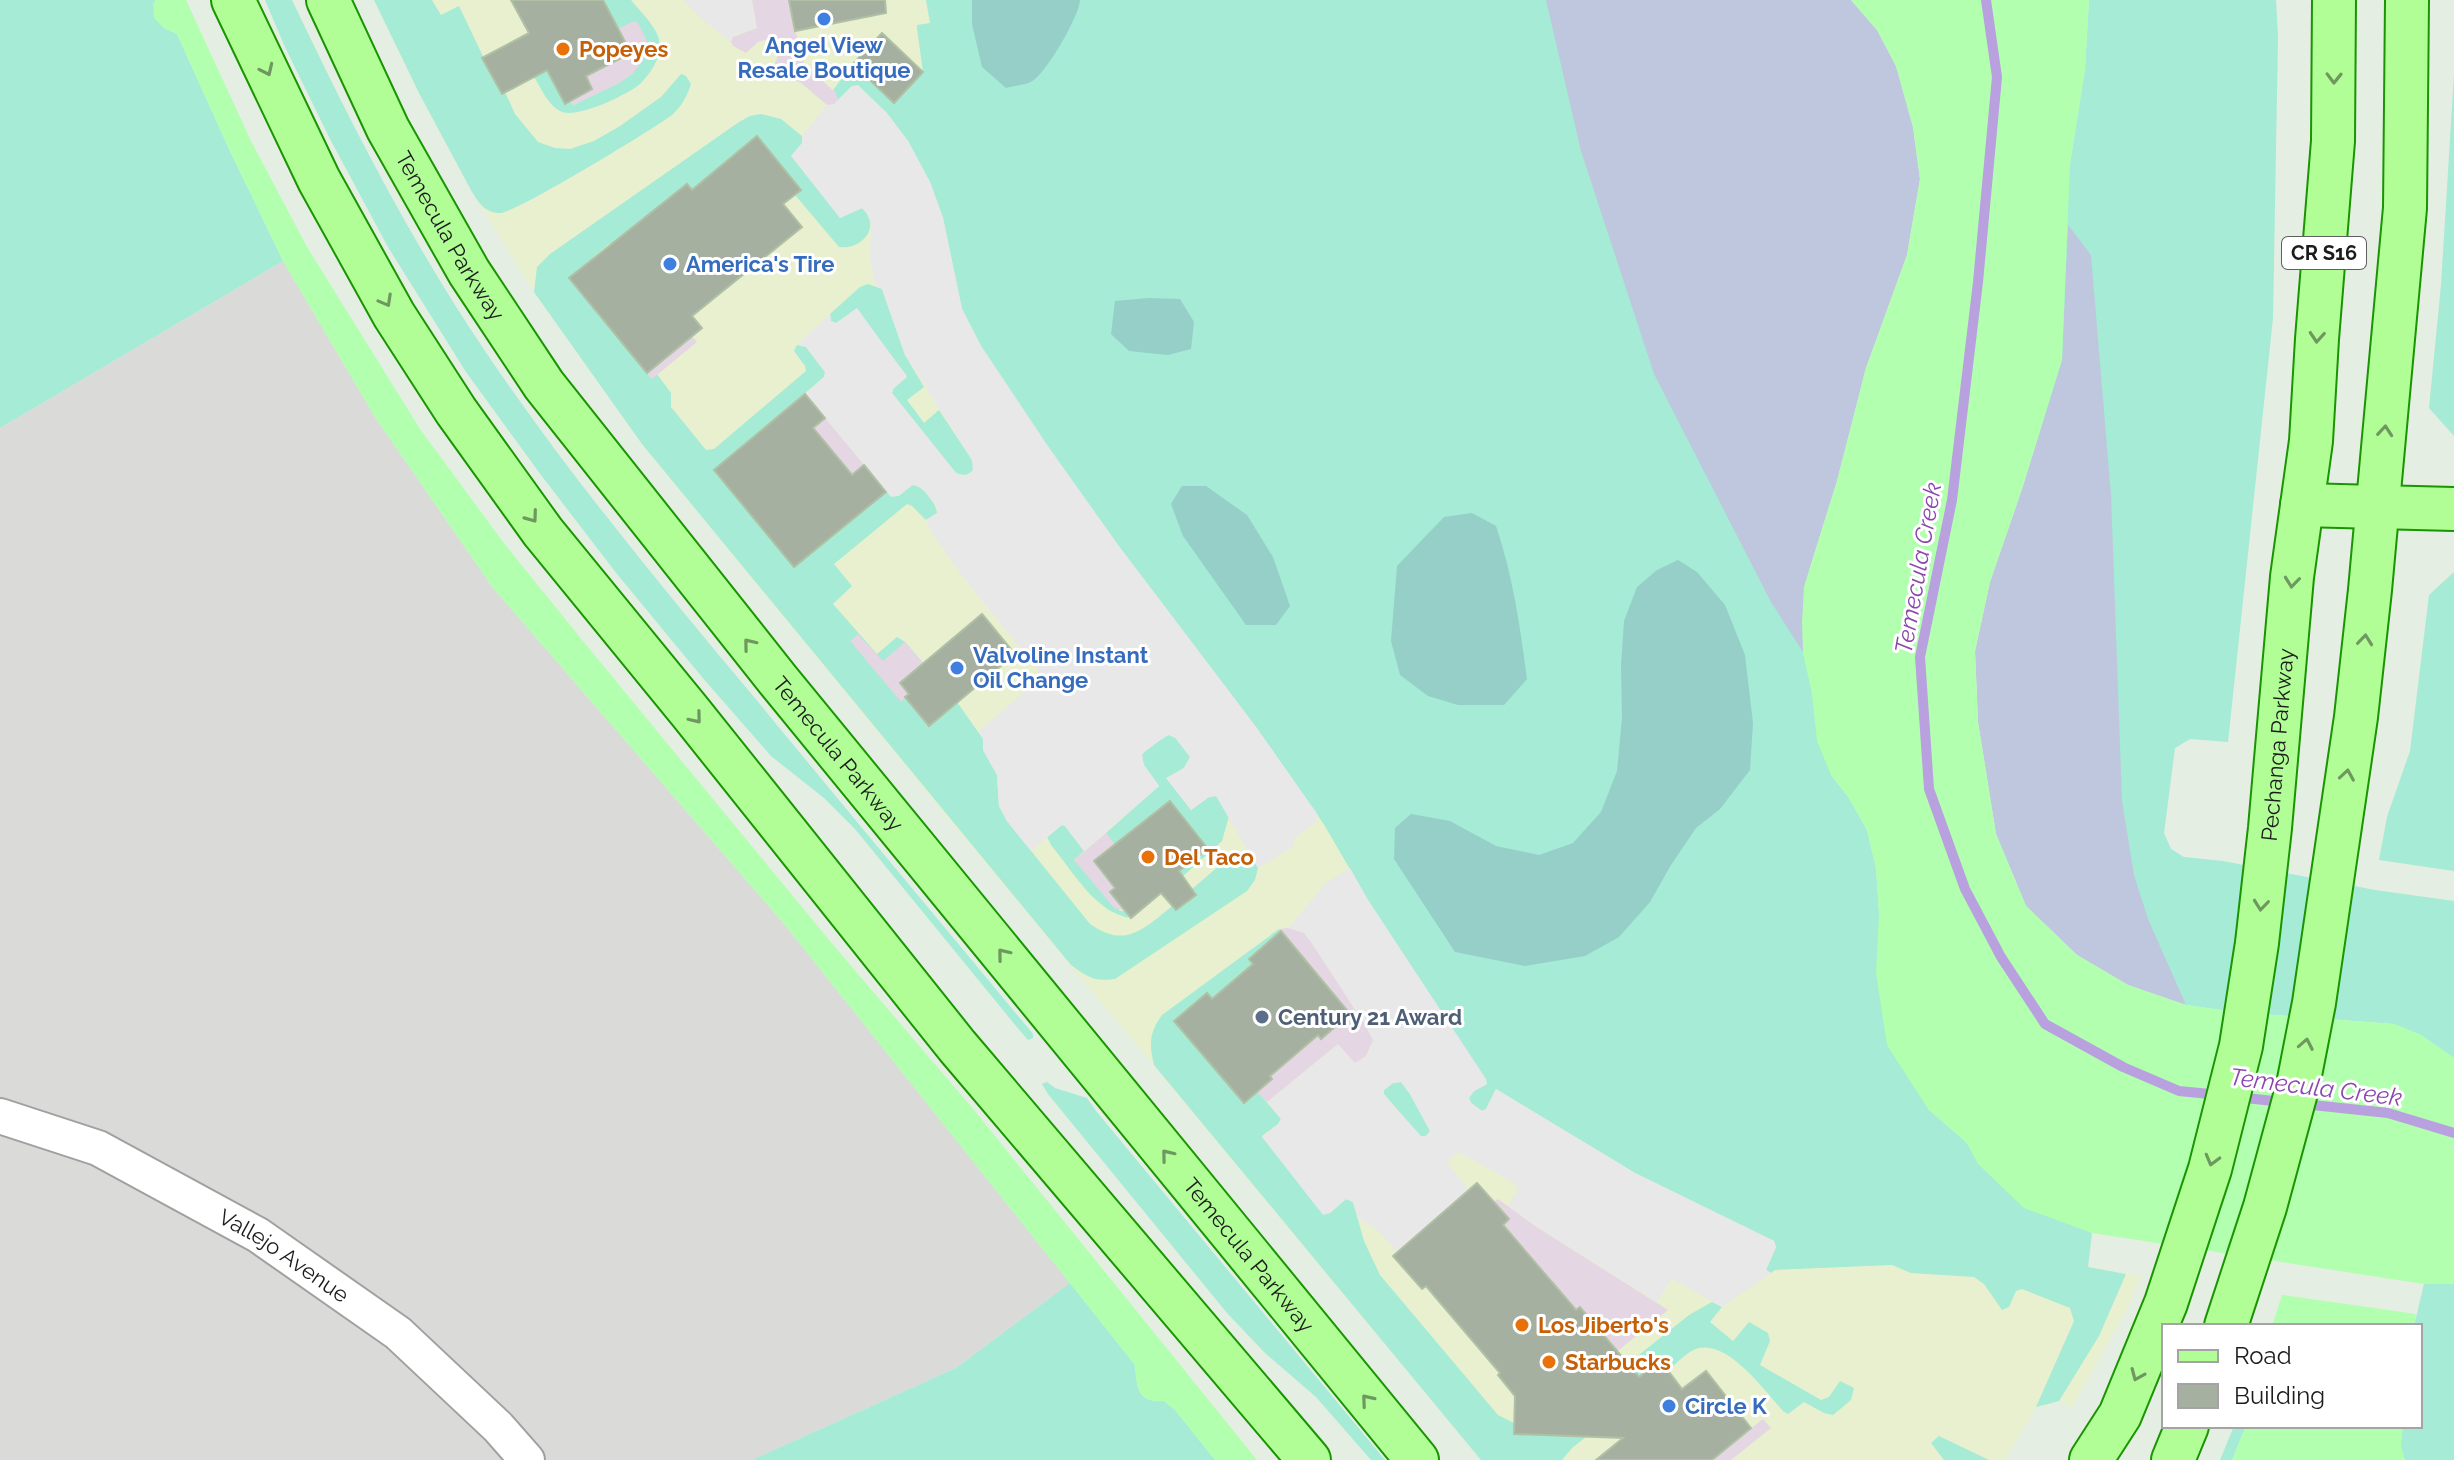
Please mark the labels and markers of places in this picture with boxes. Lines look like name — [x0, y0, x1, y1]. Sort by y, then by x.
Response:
marker: Angel View Resale Boutique — [815, 10, 833, 28]
place label: Angel View Resale Boutique — [738, 32, 910, 83]
place label: Popeyes — [579, 36, 668, 62]
marker: Popeyes — [554, 40, 572, 58]
place label: America's Tire — [686, 251, 834, 277]
marker: America's Tire — [661, 255, 679, 273]
place label: Valvoline Instant Oil Change — [973, 642, 1149, 693]
marker: Valvoline Instant Oil Change — [948, 659, 966, 677]
place label: Del Taco — [1164, 844, 1254, 870]
marker: Del Taco — [1139, 848, 1157, 866]
place label: Century 21 Award — [1278, 1004, 1462, 1030]
marker: Century 21 Award — [1253, 1008, 1271, 1026]
place label: Los Jiberto's — [1538, 1312, 1669, 1338]
marker: Los Jiberto's — [1513, 1316, 1531, 1334]
place label: Starbucks — [1565, 1349, 1671, 1375]
marker: Starbucks — [1540, 1353, 1558, 1371]
place label: Circle K — [1685, 1393, 1767, 1419]
marker: Circle K — [1660, 1397, 1678, 1415]

